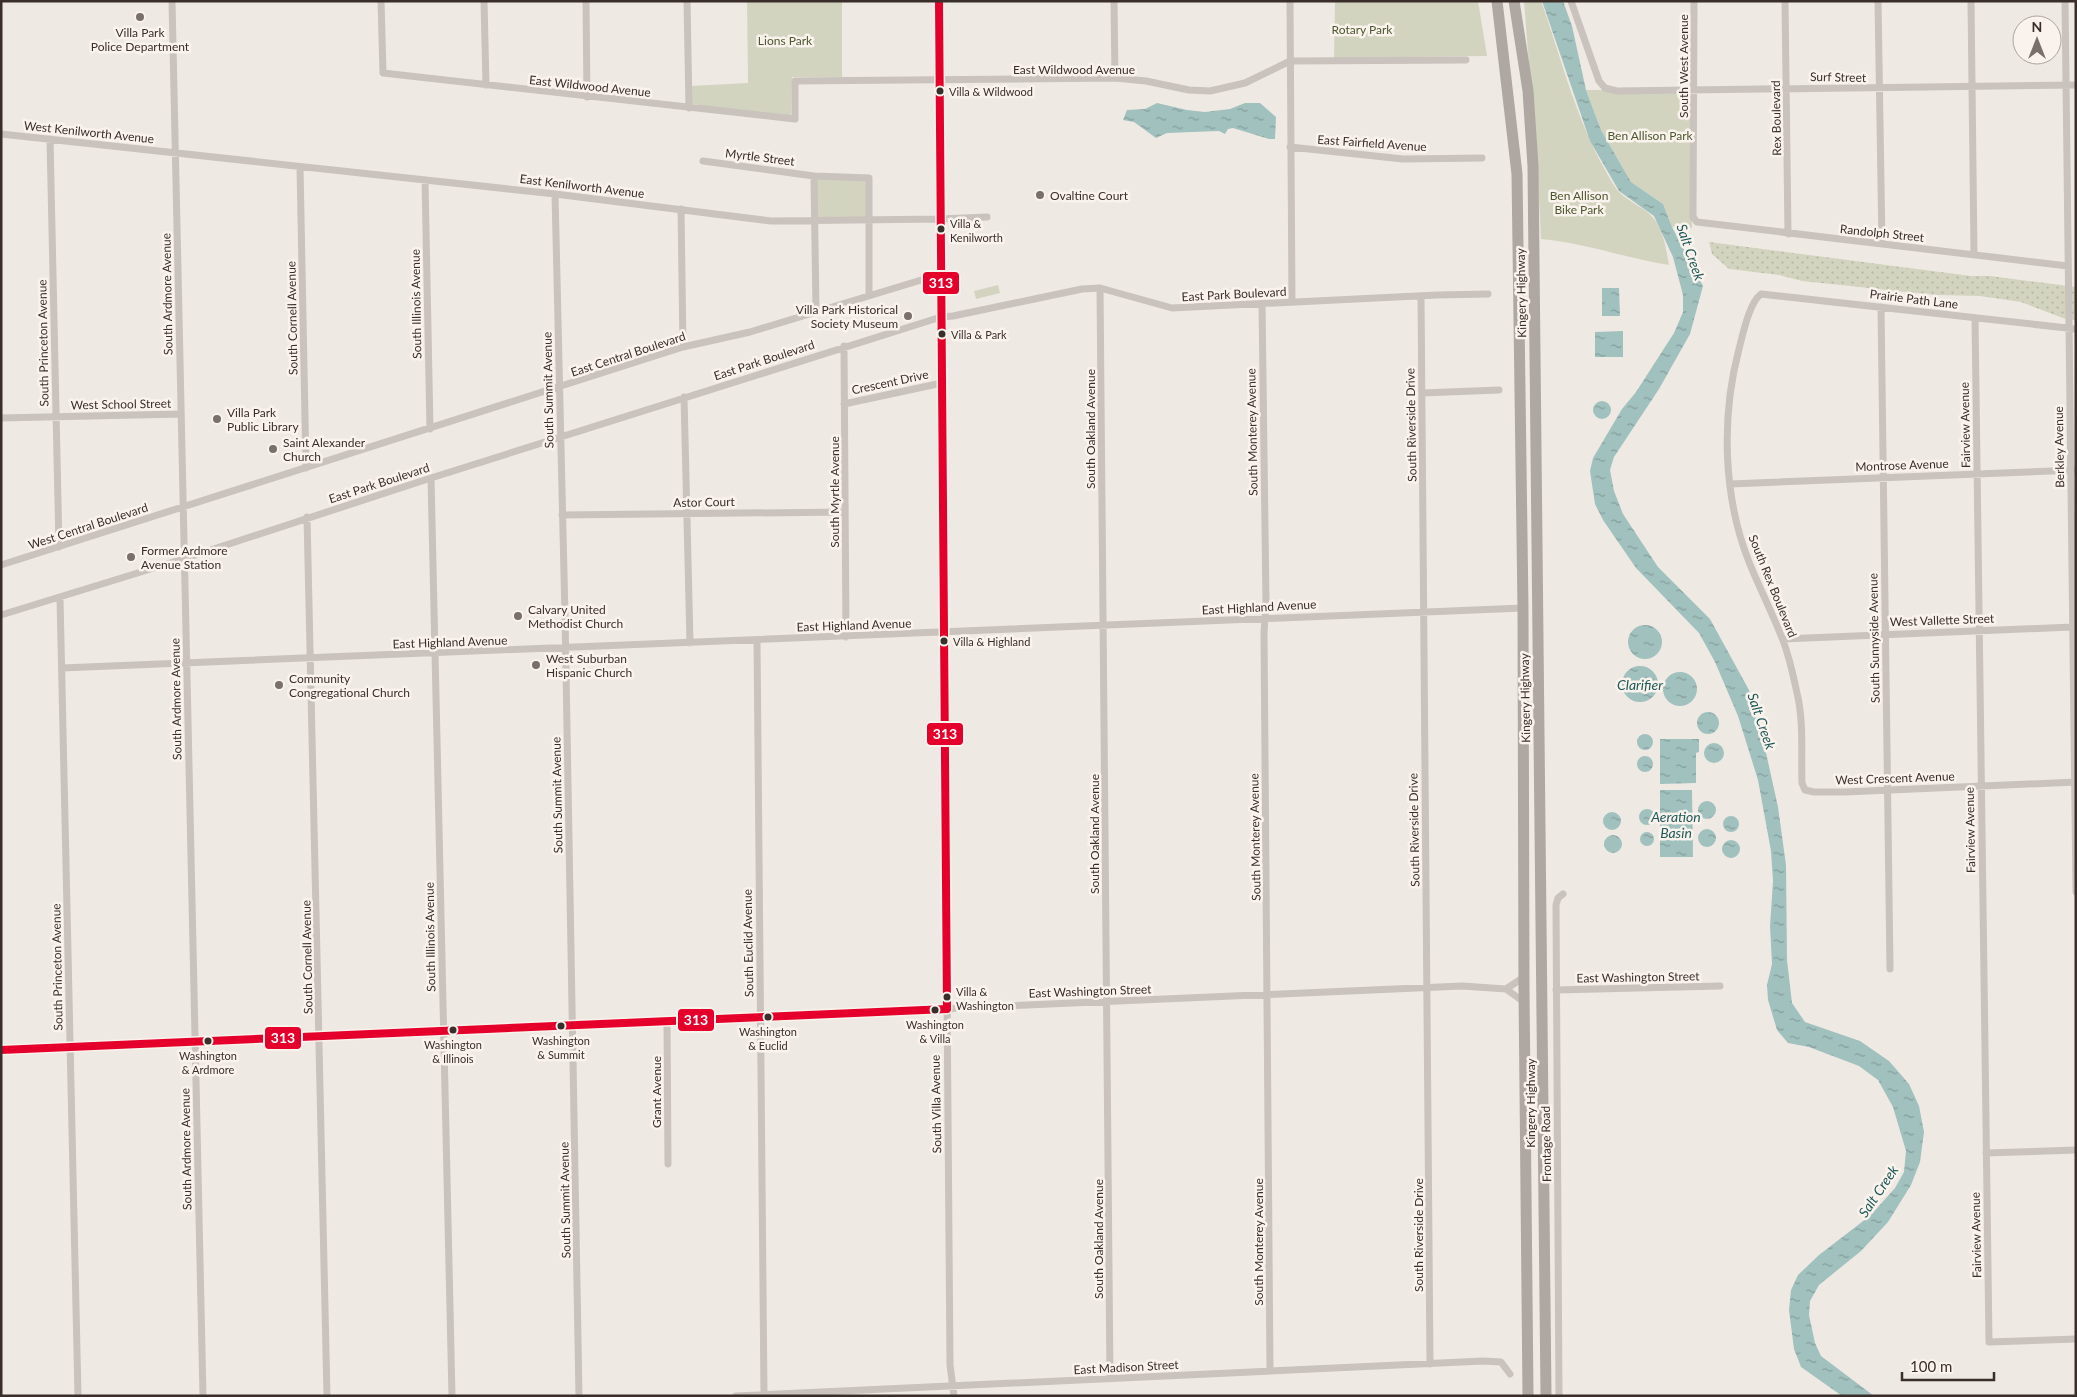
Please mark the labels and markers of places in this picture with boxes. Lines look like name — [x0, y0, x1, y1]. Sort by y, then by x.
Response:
marker: Villa Park Police Department — [134, 11, 146, 23]
place label: Villa Park Police Department — [91, 25, 190, 54]
place label: Villa & Wildwood — [949, 85, 1033, 98]
marker: Villa & Wildwood — [935, 86, 945, 96]
place label: Ovaltine Court — [1050, 188, 1129, 203]
marker: Ovaltine Court — [1034, 189, 1046, 201]
place label: Villa & Kenilworth — [950, 217, 1003, 244]
marker: Villa & Kenilworth — [936, 224, 946, 234]
place label: Villa Park Historical Society Museum — [796, 302, 898, 331]
marker: Villa Park Historical Society Museum — [902, 310, 914, 322]
place label: Villa & Park — [951, 328, 1007, 341]
marker: Villa & Park — [937, 329, 947, 339]
place label: Villa Park Public Library — [227, 405, 299, 434]
marker: Villa Park Public Library — [211, 413, 223, 425]
place label: Saint Alexander Church — [283, 435, 366, 464]
marker: Saint Alexander Church — [267, 443, 279, 455]
place label: Former Ardmore Avenue Station — [141, 543, 228, 572]
marker: Former Ardmore Avenue Station — [125, 551, 137, 563]
place label: Calvary United Methodist Church — [528, 602, 623, 631]
marker: Calvary United Methodist Church — [512, 610, 524, 622]
place label: Villa & Highland — [953, 635, 1030, 648]
marker: Villa & Highland — [939, 636, 949, 646]
place label: West Suburban Hispanic Church — [546, 651, 632, 680]
marker: West Suburban Hispanic Church — [530, 659, 542, 671]
place label: Community Congregational Church — [289, 671, 410, 700]
marker: Community Congregational Church — [273, 679, 285, 691]
place label: Villa & Washington — [956, 985, 1014, 1012]
marker: Villa & Washington — [942, 992, 952, 1002]
marker: Washington & Villa — [930, 1005, 940, 1015]
marker: Washington & Euclid — [763, 1012, 773, 1022]
place label: Washington & Villa — [906, 1018, 964, 1045]
marker: Washington & Summit — [556, 1021, 566, 1031]
marker: Washington & Illinois — [448, 1025, 458, 1035]
place label: Washington & Euclid — [739, 1025, 797, 1052]
place label: Washington & Summit — [532, 1034, 590, 1061]
marker: Washington & Ardmore — [203, 1036, 213, 1046]
place label: Washington & Illinois — [424, 1038, 482, 1065]
place label: Washington & Ardmore — [179, 1049, 237, 1076]

